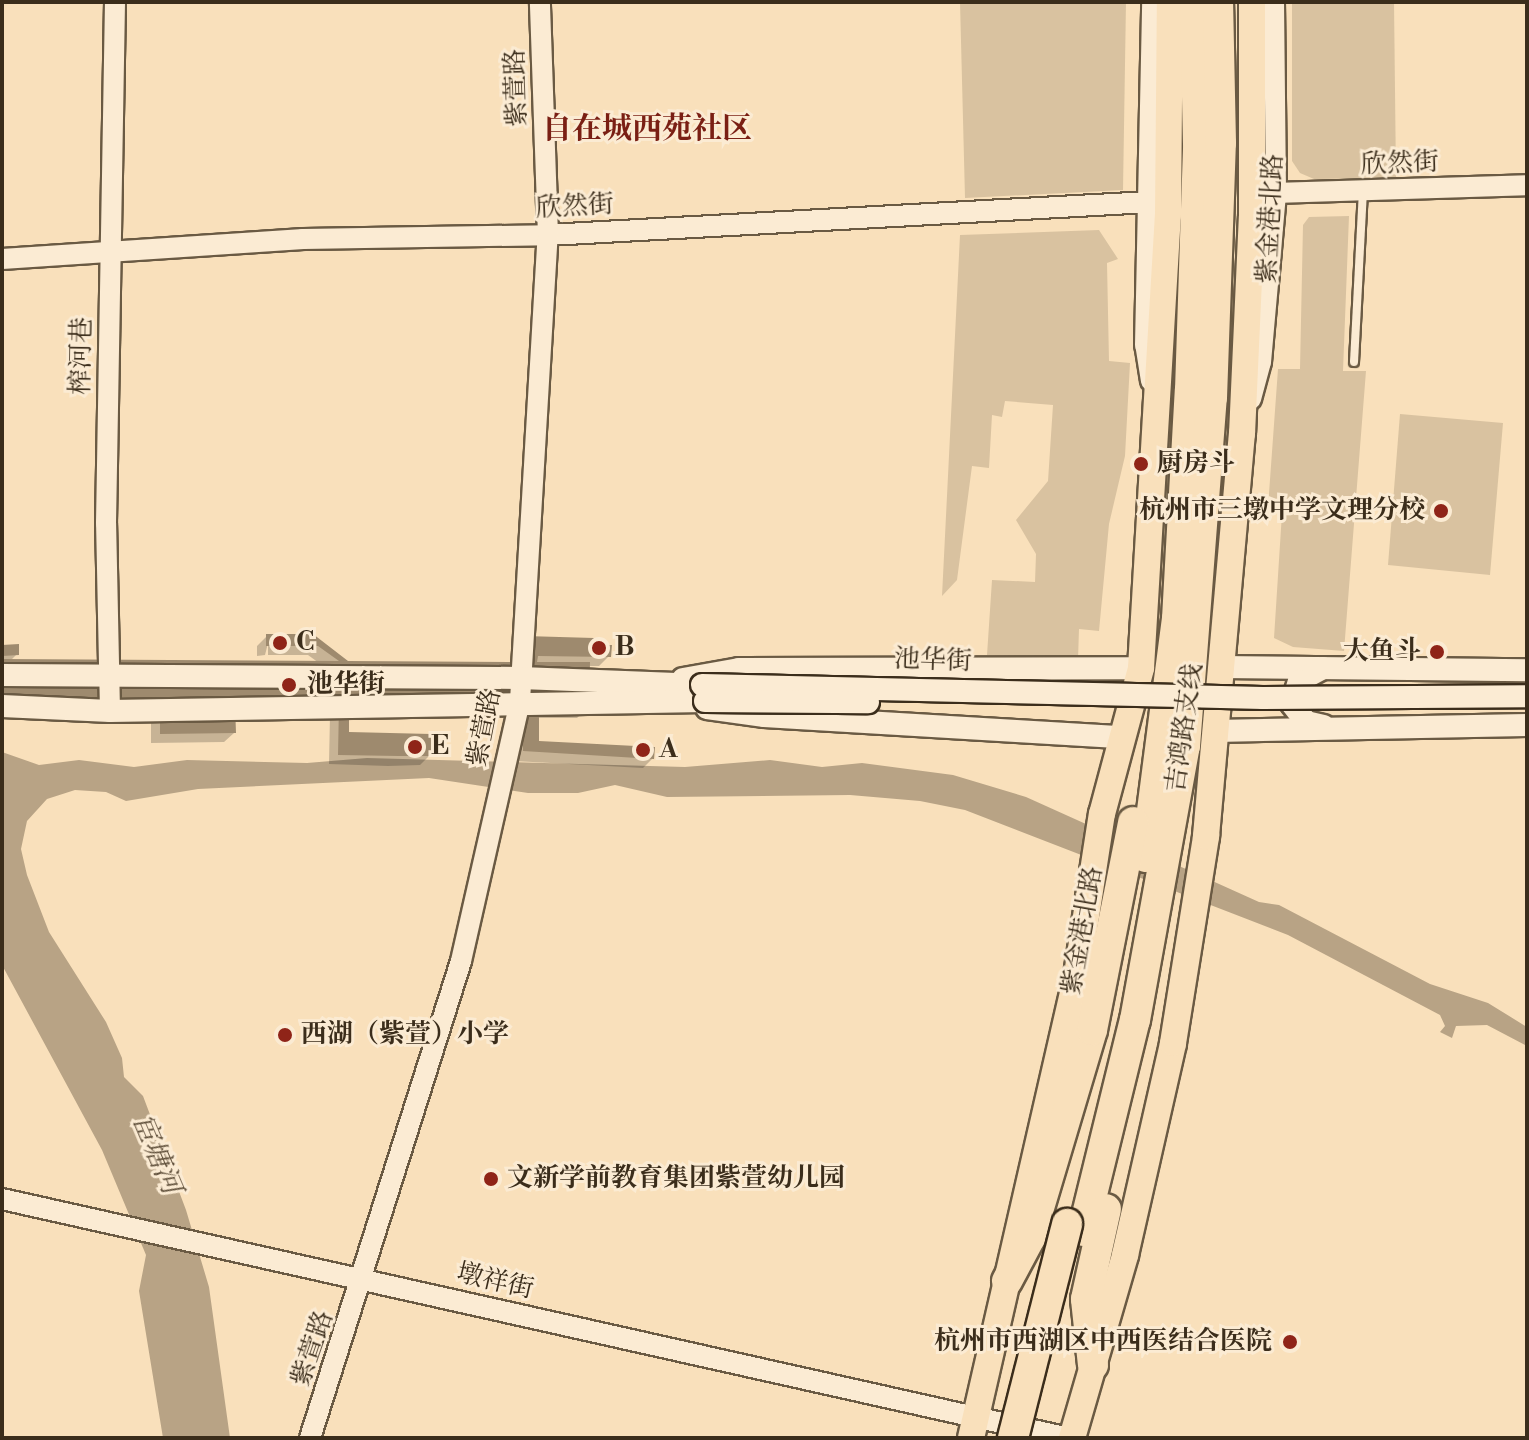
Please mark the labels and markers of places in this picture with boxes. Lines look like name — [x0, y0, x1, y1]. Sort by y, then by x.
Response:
place label: 厨房斗 — [1157, 448, 1235, 480]
marker: 厨房斗 — [1132, 455, 1150, 473]
place label: 杭州市三墩中学文理分校 — [1139, 495, 1425, 527]
marker: 杭州市三墩中学文理分校 — [1432, 502, 1450, 520]
place label: C — [296, 627, 314, 659]
place label: B — [615, 632, 635, 664]
marker: C — [271, 634, 289, 652]
place label: 大鱼斗 — [1343, 636, 1421, 668]
marker: B — [590, 639, 608, 657]
marker: 大鱼斗 — [1428, 643, 1446, 661]
place label: 池华街 — [307, 669, 385, 701]
marker: 池华街 — [278, 674, 300, 696]
place label: E — [431, 731, 449, 763]
place label: A — [659, 734, 678, 766]
marker: E — [406, 738, 424, 756]
marker: A — [634, 741, 652, 759]
place label: 西湖（紫萱）小学 — [301, 1019, 509, 1051]
marker: 西湖（紫萱）小学 — [276, 1026, 294, 1044]
place label: 文新学前教育集团紫萱幼儿园 — [507, 1163, 845, 1195]
marker: 文新学前教育集团紫萱幼儿园 — [482, 1170, 500, 1188]
place label: 杭州市西湖区中西医结合医院 — [934, 1326, 1272, 1358]
marker: 杭州市西湖区中西医结合医院 — [1279, 1331, 1301, 1353]

